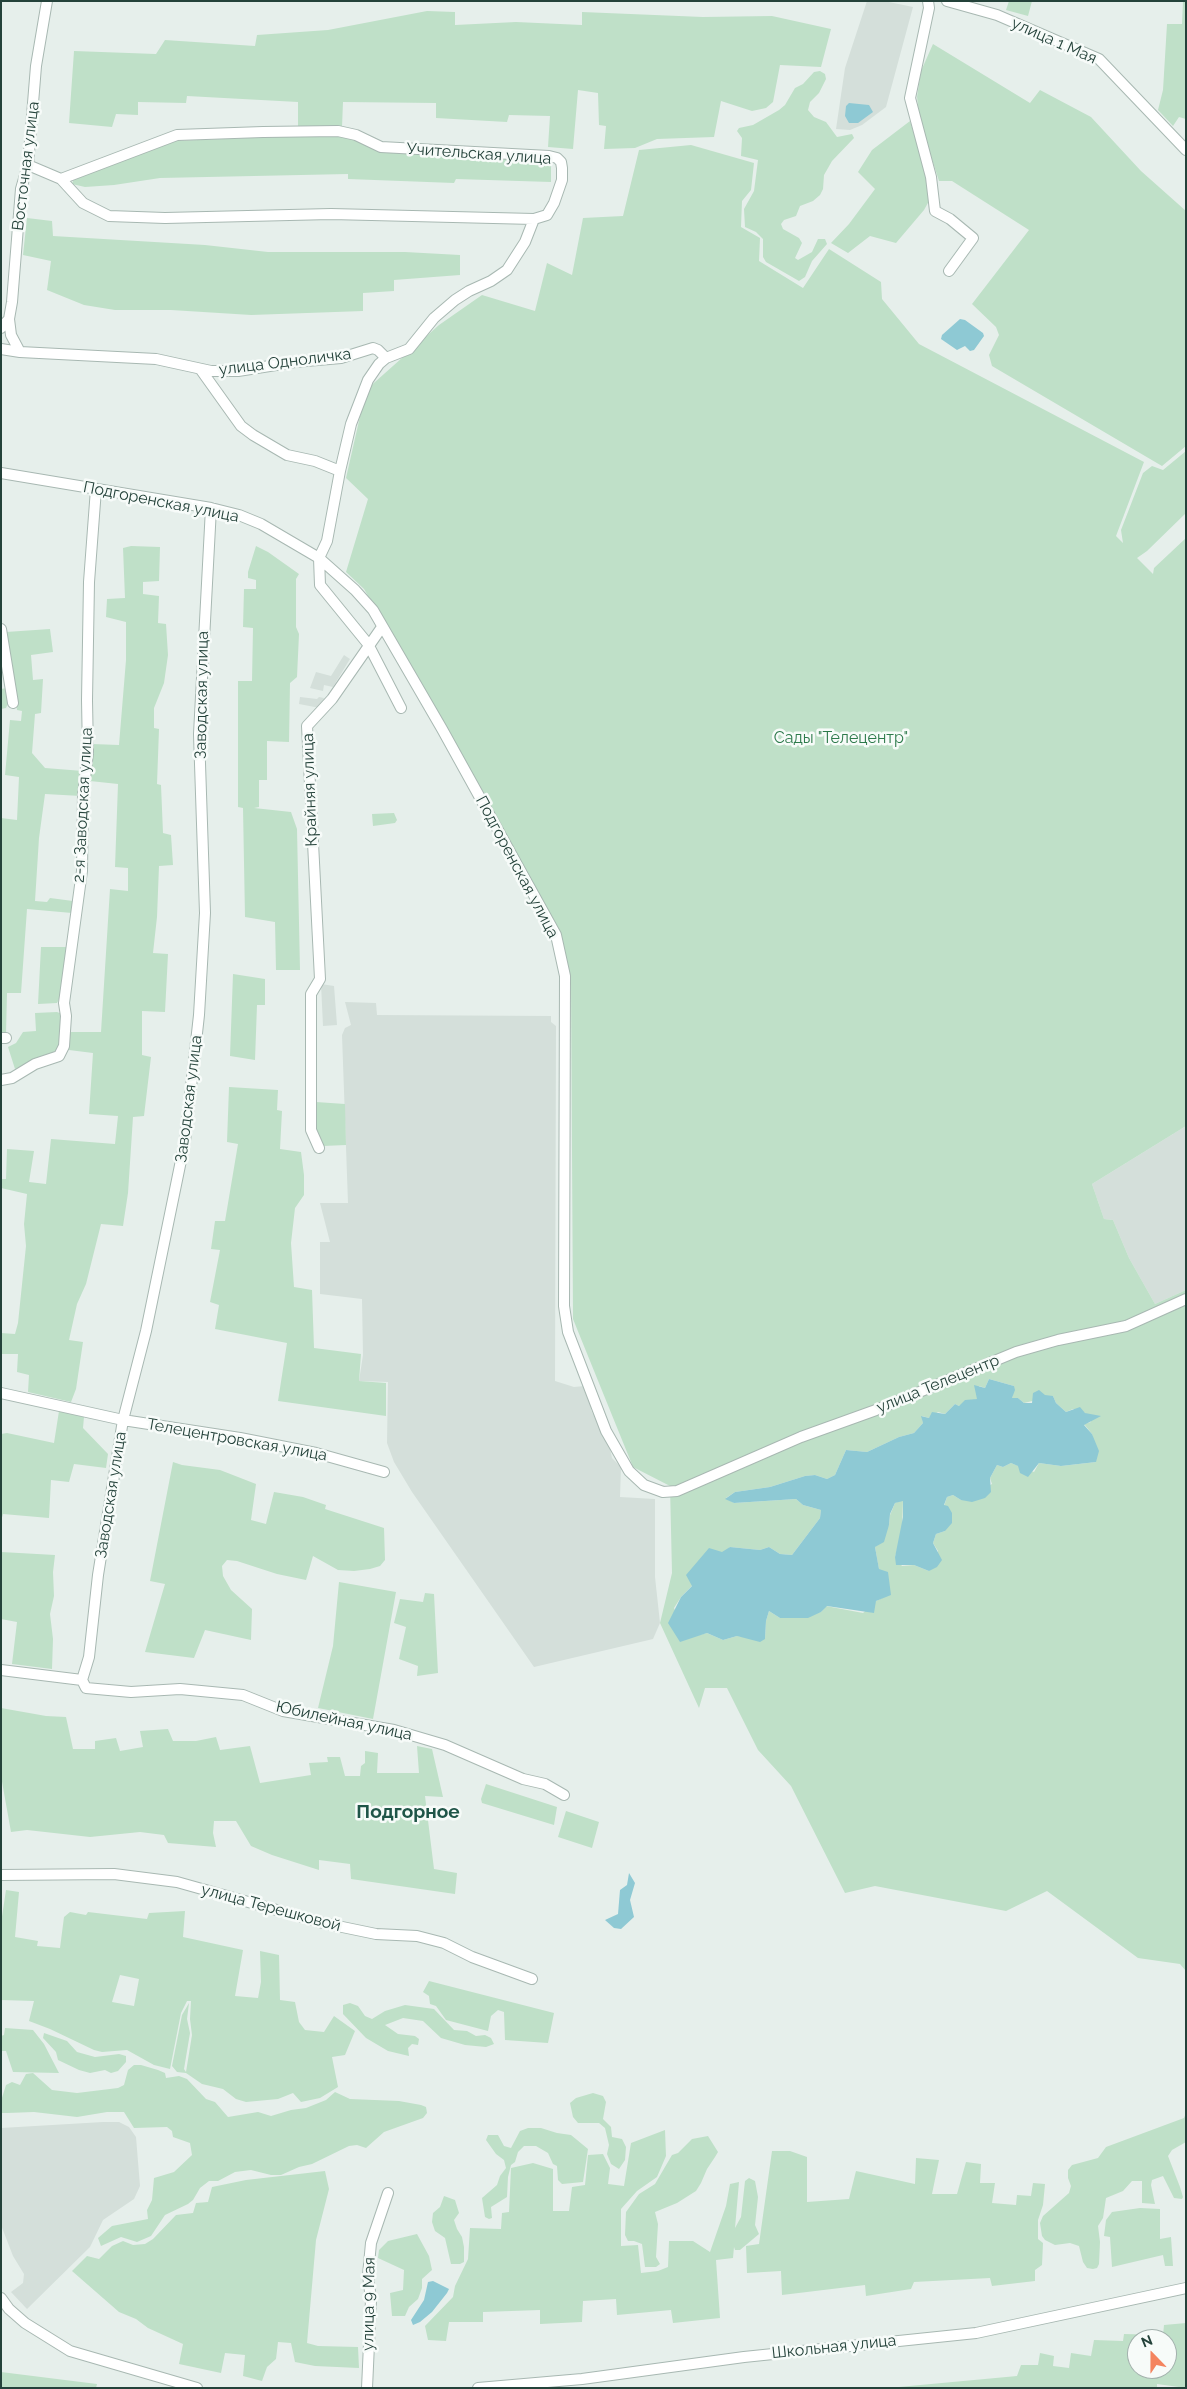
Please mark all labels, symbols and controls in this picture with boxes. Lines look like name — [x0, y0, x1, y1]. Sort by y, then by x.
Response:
street label: улица 1 Мая — [1008, 14, 1100, 68]
street label: Восточная улица — [9, 100, 43, 232]
street label: Учительская улица — [406, 139, 552, 169]
street label: улица Одноличка — [218, 344, 352, 380]
street label: Подгоренская улица — [82, 477, 240, 527]
street label: Заводская улица — [191, 631, 213, 759]
street label: 2-я Заводская улица — [69, 727, 97, 883]
park label: Сады "Телецентр" — [774, 728, 908, 748]
street label: Крайняя улица — [298, 733, 322, 847]
street label: Подгоренская улица — [471, 793, 563, 941]
street label: Заводская улица — [172, 1034, 206, 1164]
street label: улица Телецентр — [874, 1351, 1002, 1417]
street label: Телецентровская улица — [145, 1415, 329, 1465]
street label: Заводская улица — [91, 1430, 131, 1560]
street label: Юбилейная улица — [274, 1697, 414, 1745]
district label: Подгорное — [356, 1801, 460, 1823]
street label: улица Терешковой — [199, 1880, 343, 1936]
street label: улица 9 Мая — [359, 2257, 379, 2351]
north arrow — [1127, 2329, 1177, 2379]
street label: Школьная улица — [771, 2331, 897, 2363]
text: N — [1139, 2332, 1155, 2350]

